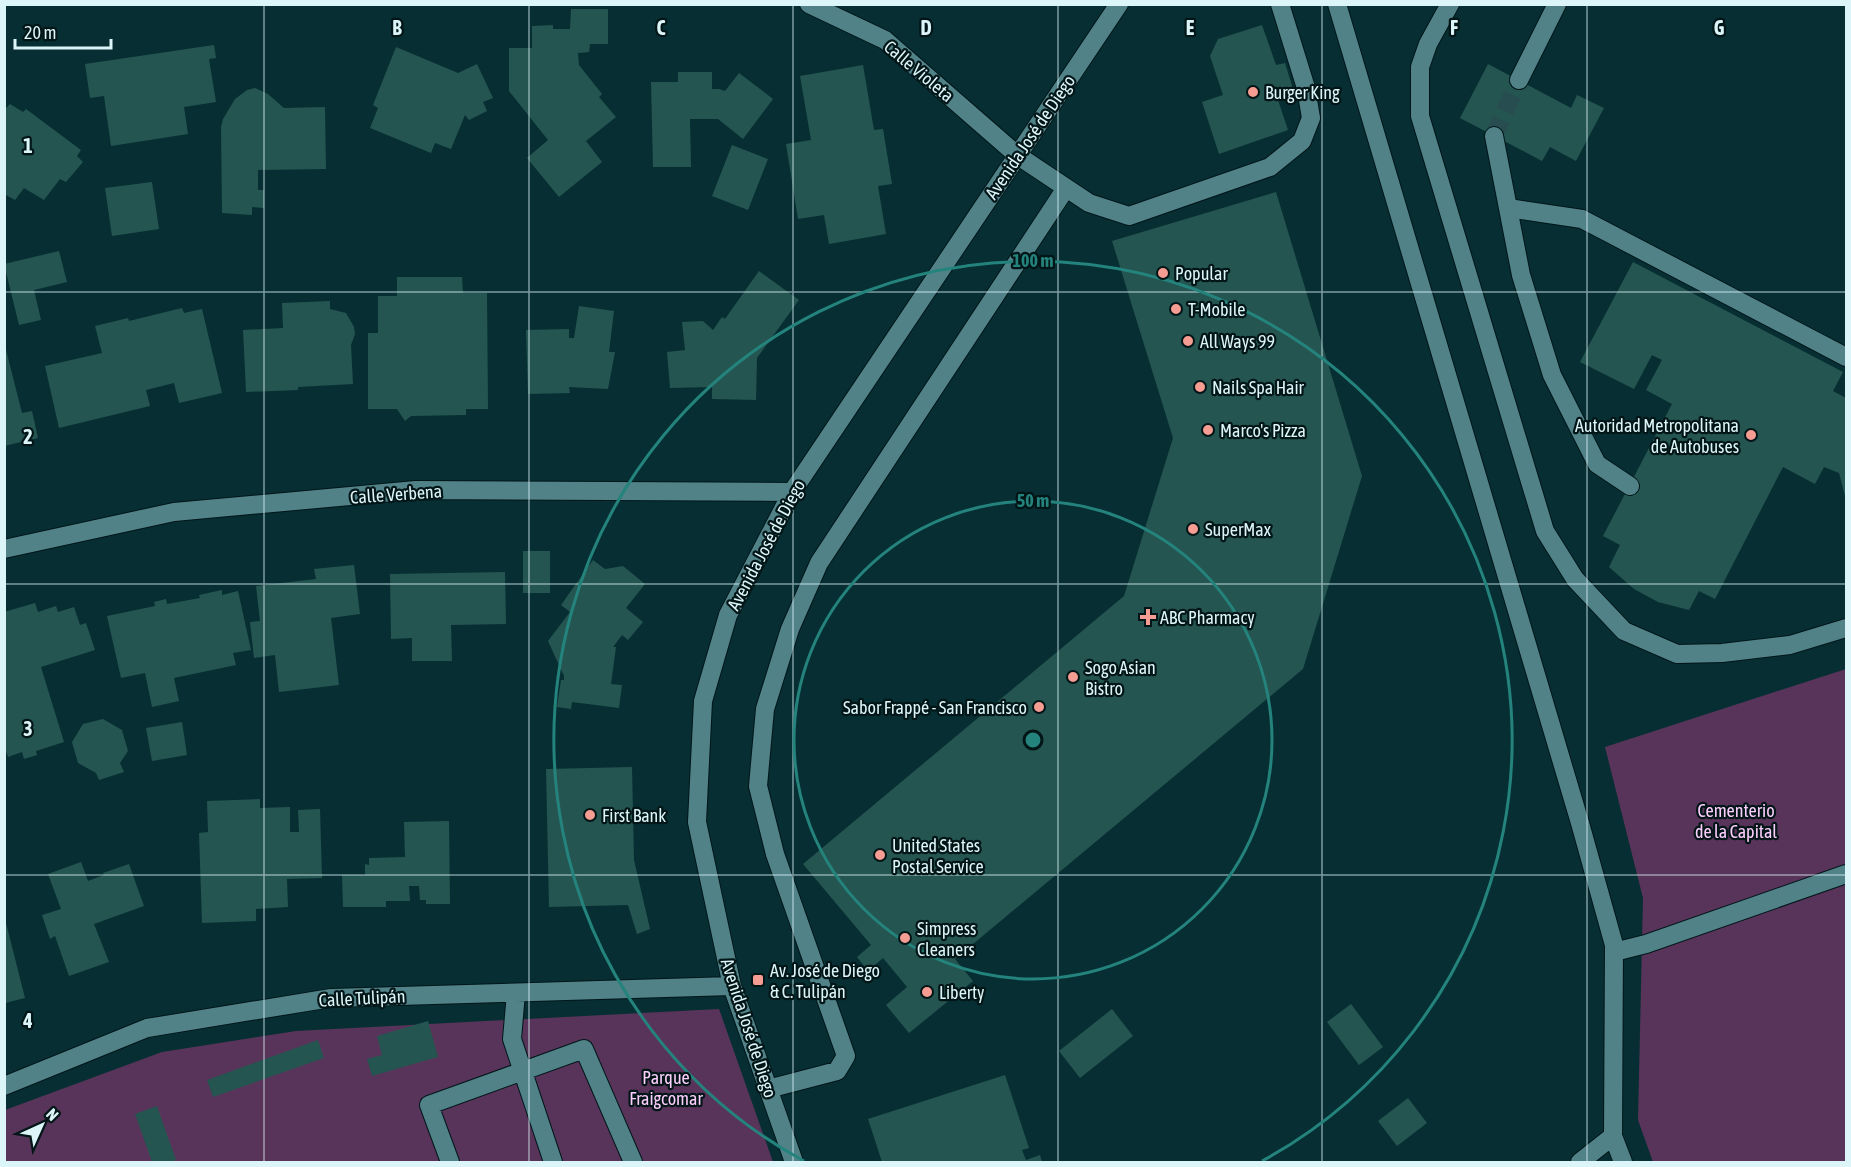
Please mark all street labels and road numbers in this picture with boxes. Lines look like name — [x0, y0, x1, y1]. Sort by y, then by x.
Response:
street label: Calle Violeta — [880, 36, 958, 106]
street label: Avenida José de Diego — [981, 71, 1079, 203]
street label: Avenida José de Diego — [723, 476, 809, 614]
street label: Calle Verbena — [349, 480, 443, 508]
street label: Avenida José de Diego — [717, 956, 781, 1100]
street label: Calle Tulipán — [318, 985, 406, 1011]

